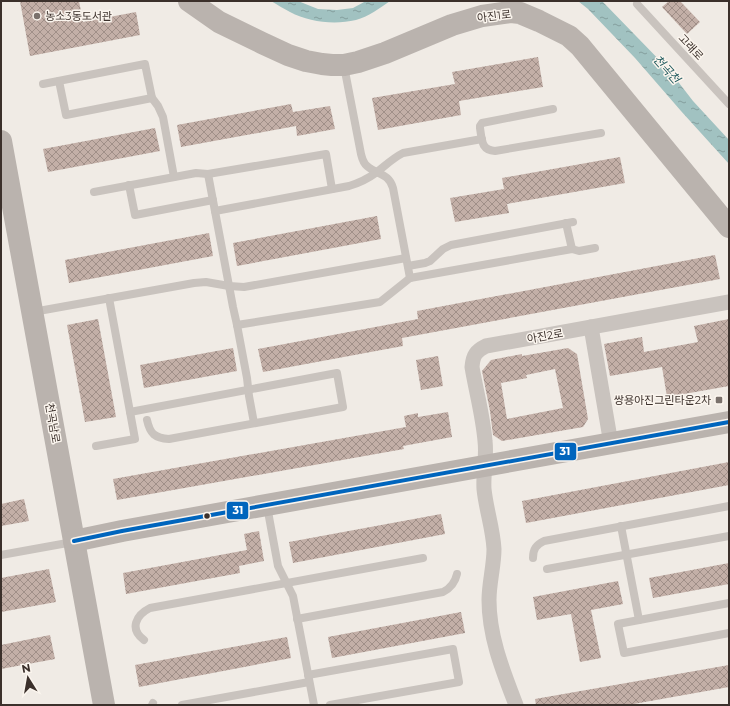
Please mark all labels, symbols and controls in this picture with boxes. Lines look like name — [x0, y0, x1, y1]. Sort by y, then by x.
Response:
street label: 아진1로 — [476, 7, 512, 25]
place label: 농소3동도서관 — [45, 9, 112, 23]
marker: 농소3동도서관 — [32, 11, 42, 21]
street label: 고래로 — [676, 31, 706, 63]
water label: 천곡천 — [650, 52, 685, 88]
street label: 아진2로 — [526, 326, 564, 346]
place label: 쌍용아진그린타운2차 — [614, 393, 711, 407]
marker: 쌍용아진그린타운2차 — [714, 395, 724, 405]
street label: 천곡남로 — [43, 402, 63, 444]
line badge: 31 — [554, 442, 577, 461]
text: 31 — [559, 444, 570, 458]
line badge: 31 — [226, 501, 249, 520]
text: 31 — [232, 503, 243, 517]
unlabelled marker — [202, 511, 212, 521]
north arrow — [8, 658, 48, 698]
text: N — [20, 660, 32, 676]

